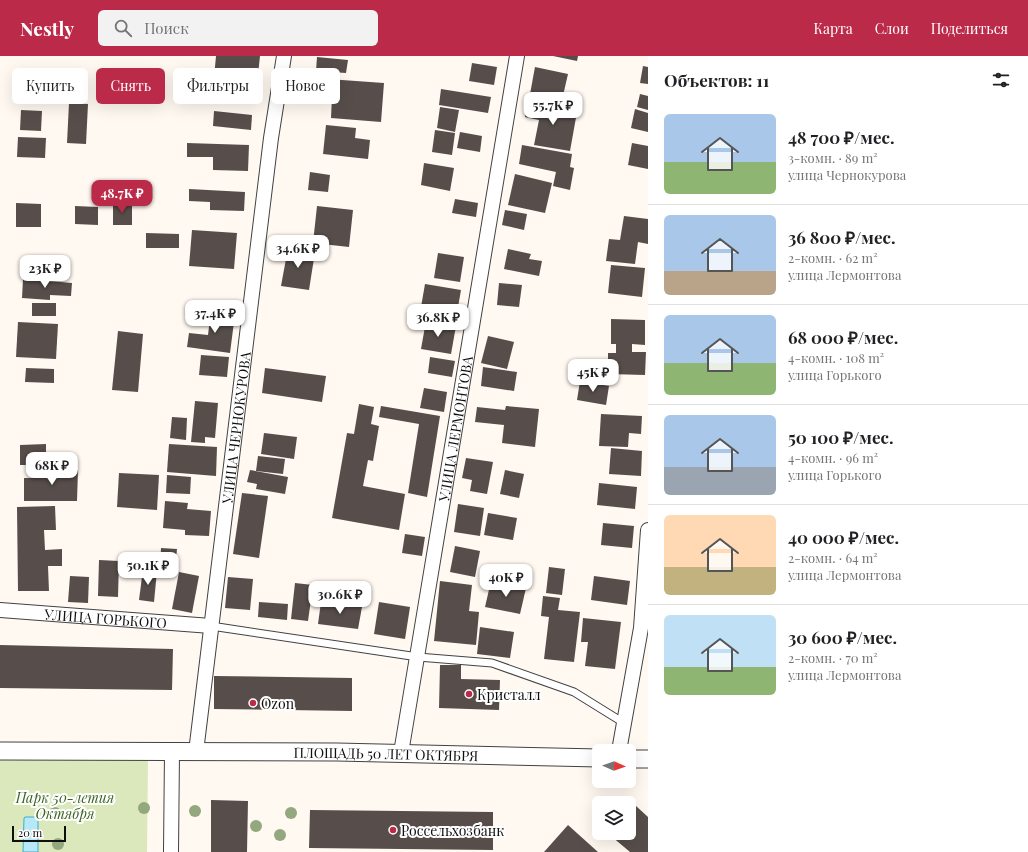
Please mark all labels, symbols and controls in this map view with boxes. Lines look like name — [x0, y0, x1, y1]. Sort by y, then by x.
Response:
search box — [98, 10, 378, 46]
text: Nestly — [20, 15, 74, 41]
icon: search — [112, 17, 134, 39]
text: Поиск — [144, 18, 189, 38]
text: Карта — [813, 19, 853, 38]
text: Слои — [875, 19, 909, 38]
text: Поделиться — [931, 19, 1008, 38]
chip: Купить — [12, 68, 88, 104]
chip: Снять — [96, 68, 165, 104]
chip: Фильтры — [173, 68, 263, 104]
chip: Новое — [271, 68, 340, 104]
text: Объектов: 11 — [664, 69, 769, 91]
icon: filters — [990, 69, 1012, 91]
pin: 55.7K ₽ — [516, 92, 590, 126]
text: 55.7K ₽ — [533, 96, 573, 113]
text: 48 700 ₽/мес. — [788, 126, 894, 148]
icon: home — [696, 130, 744, 178]
text: 3-комн. · 89 m² — [788, 149, 878, 166]
text: улица Чернокурова — [788, 166, 906, 183]
pin: 48.7K ₽ — [85, 180, 159, 214]
text: 48.7K ₽ — [100, 184, 144, 201]
text: 36 800 ₽/мес. — [788, 226, 896, 248]
icon: home — [696, 231, 744, 279]
pin: 34.6K ₽ — [261, 235, 335, 269]
text: 34.6K ₽ — [276, 239, 320, 256]
text: 2-комн. · 62 m² — [788, 249, 878, 266]
pin: 23K ₽ — [17, 255, 73, 289]
text: 23K ₽ — [29, 259, 61, 276]
text: улица Лермонтова — [788, 266, 901, 283]
pin: 37.4K ₽ — [178, 300, 252, 334]
text: 37.4K ₽ — [194, 304, 236, 321]
pin: 36.8K ₽ — [401, 304, 475, 338]
text: 36.8K ₽ — [416, 308, 460, 325]
text: 68 000 ₽/мес. — [788, 326, 898, 348]
icon: home — [696, 331, 744, 379]
text: 4-комн. · 108 m² — [788, 349, 884, 366]
street label: УЛИЦА ЧЕРНОКУРОВА — [217, 350, 254, 506]
street label: УЛИЦА ЛЕРМОНТОВА — [433, 354, 477, 504]
pin: 45K ₽ — [565, 359, 621, 393]
text: 45K ₽ — [577, 363, 609, 380]
text: улица Горького — [788, 366, 882, 383]
text: 50 100 ₽/мес. — [788, 426, 894, 448]
icon: home — [696, 431, 744, 479]
text: 4-комн. · 96 m² — [788, 449, 878, 466]
pin: 68K ₽ — [24, 452, 80, 486]
text: 68K ₽ — [35, 456, 69, 473]
text: улица Горького — [788, 466, 882, 483]
text: 40 000 ₽/мес. — [788, 526, 899, 548]
icon: home — [696, 531, 744, 579]
text: 2-комн. · 64 m² — [788, 549, 878, 566]
pin: 50.1K ₽ — [111, 552, 185, 586]
text: 50.1K ₽ — [127, 556, 169, 573]
pin: 40K ₽ — [478, 564, 534, 598]
text: улица Лермонтова — [788, 566, 901, 583]
text: 40K ₽ — [488, 568, 524, 585]
pin: 30.6K ₽ — [303, 581, 377, 615]
text: 30.6K ₽ — [317, 585, 363, 602]
street label: УЛИЦА ГОРЬКОГО — [43, 604, 168, 632]
text: 30 600 ₽/мес. — [788, 626, 897, 648]
icon: home — [696, 631, 744, 679]
text: 2-комн. · 70 m² — [788, 649, 878, 666]
text: улица Лермонтова — [788, 666, 901, 683]
place label: Кристалл — [477, 685, 541, 704]
marker: Кристалл — [464, 689, 474, 699]
place label: Ozon — [261, 694, 295, 713]
marker: Ozon — [248, 698, 258, 708]
street label: ПЛОЩАДЬ 50 ЛЕТ ОКТЯБРЯ — [294, 742, 479, 765]
north arrow — [592, 744, 636, 788]
map controls — [592, 744, 636, 840]
park label: Парк 50-летия Октября — [15, 788, 114, 823]
button: layers — [592, 796, 636, 840]
place label: Россельхозбанк — [401, 821, 504, 840]
scale bar — [12, 824, 66, 843]
text: 20 m — [18, 825, 42, 840]
marker: Россельхозбанк — [388, 825, 398, 835]

